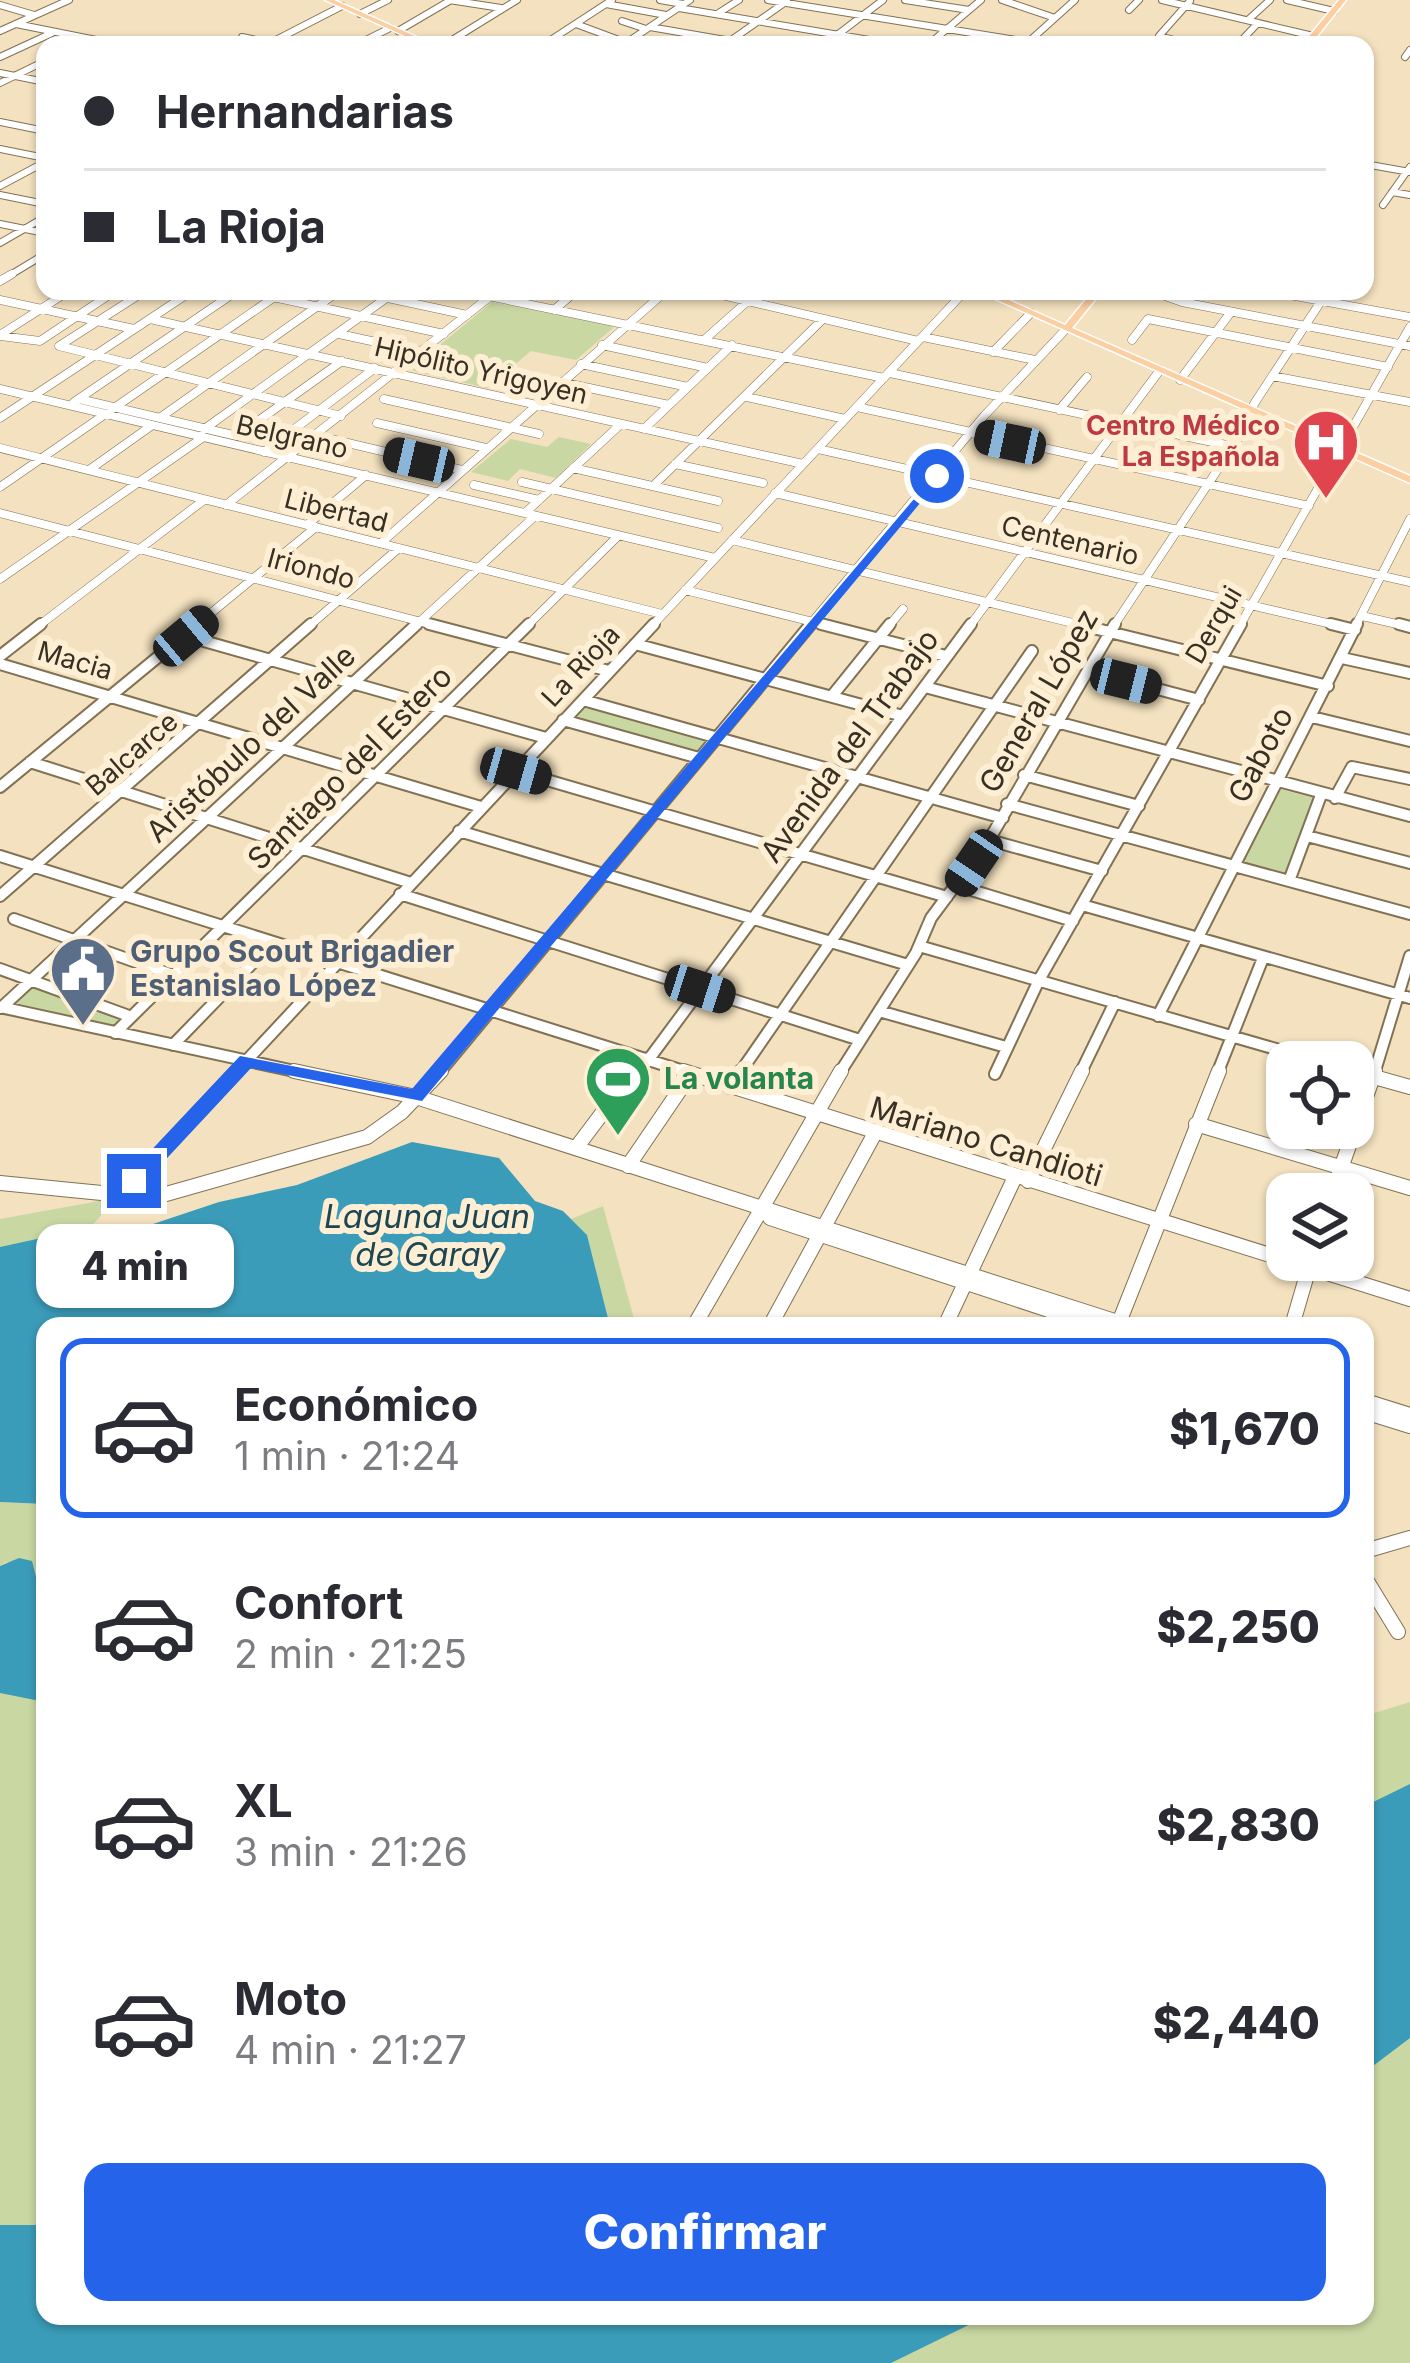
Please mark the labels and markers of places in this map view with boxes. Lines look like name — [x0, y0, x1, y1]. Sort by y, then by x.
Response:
hospital icon: Centro Médico La Española — [1291, 407, 1361, 501]
place label: Centro Médico La Española — [1086, 409, 1280, 473]
place label: Grupo Scout Brigadier Estanislao López — [130, 933, 454, 1003]
public building icon: Grupo Scout Brigadier Estanislao López — [48, 934, 118, 1028]
sports icon: La volanta — [583, 1044, 653, 1138]
place label: La volanta — [664, 1060, 814, 1096]

